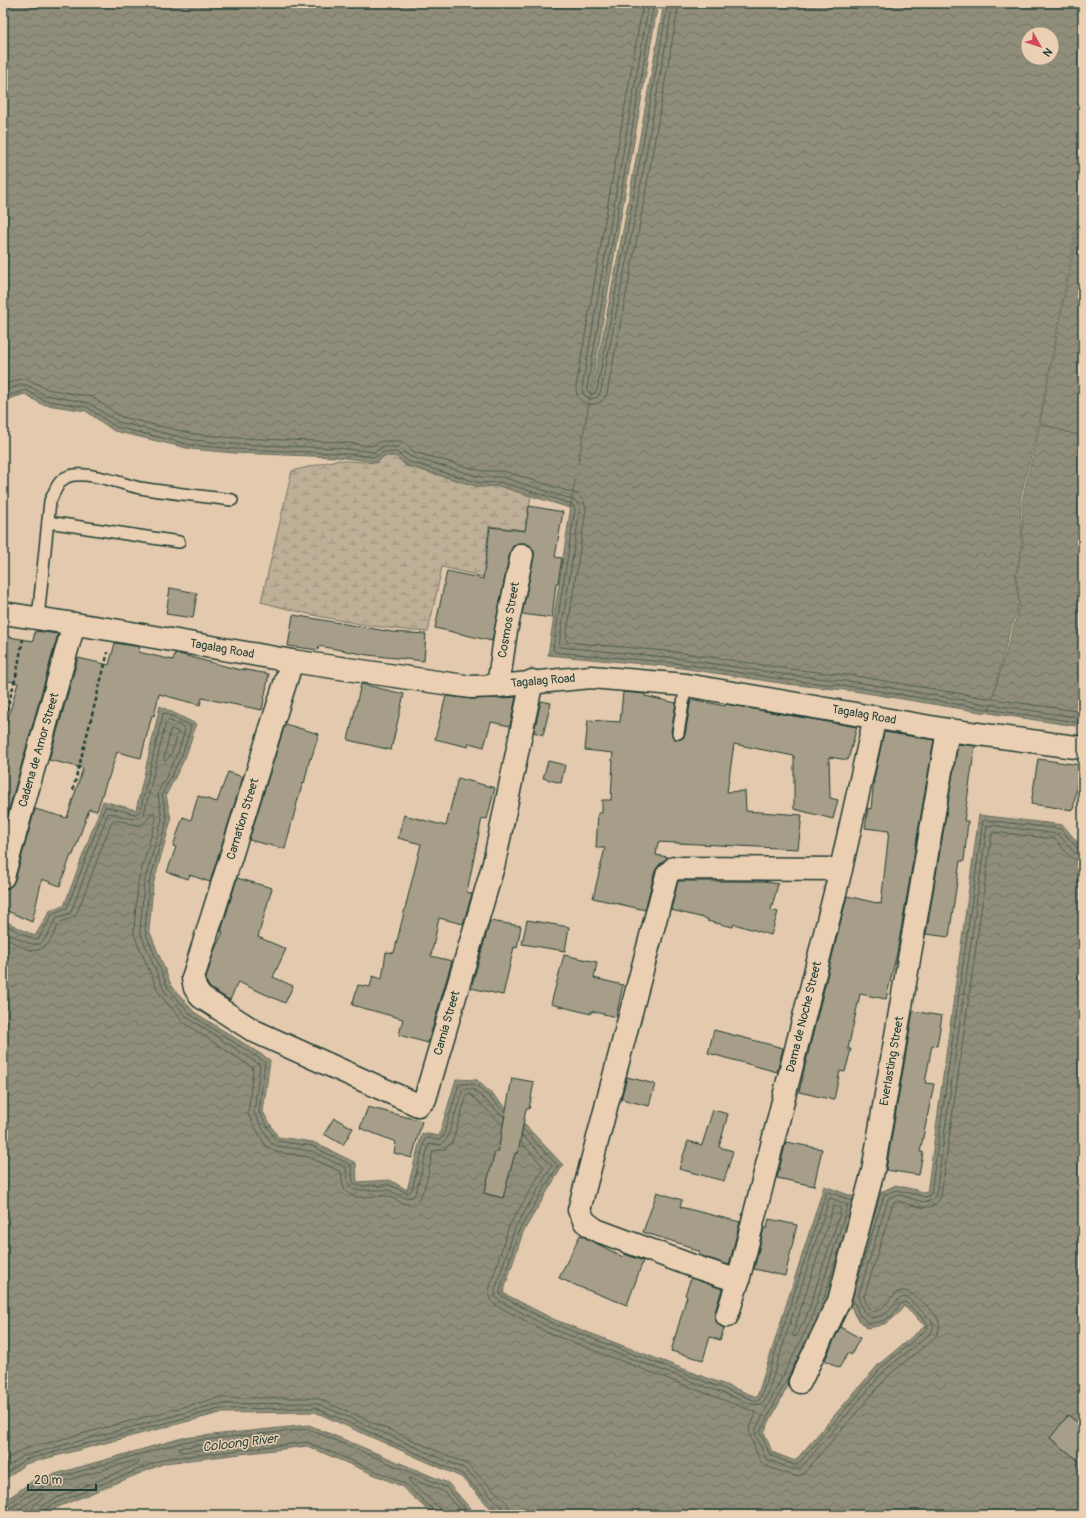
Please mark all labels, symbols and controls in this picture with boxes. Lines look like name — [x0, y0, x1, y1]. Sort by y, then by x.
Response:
north arrow — [1020, 26, 1060, 66]
text: N — [1040, 45, 1055, 59]
street label: Cosmos Street — [495, 581, 523, 659]
street label: Tagalag Road — [189, 636, 255, 662]
street label: Tagalag Road — [510, 671, 576, 691]
street label: Cadena de Amor Street — [15, 691, 63, 809]
street label: Tagalag Road — [831, 702, 897, 728]
street label: Carnation Street — [223, 776, 263, 862]
street label: Dama de Noche Street — [783, 960, 825, 1074]
street label: Camia Street — [431, 989, 463, 1057]
street label: Everlasting Street — [877, 1015, 907, 1107]
water label: Coloong River — [201, 1430, 281, 1456]
scale bar — [28, 1466, 96, 1492]
text: 20 m — [34, 1473, 63, 1488]

